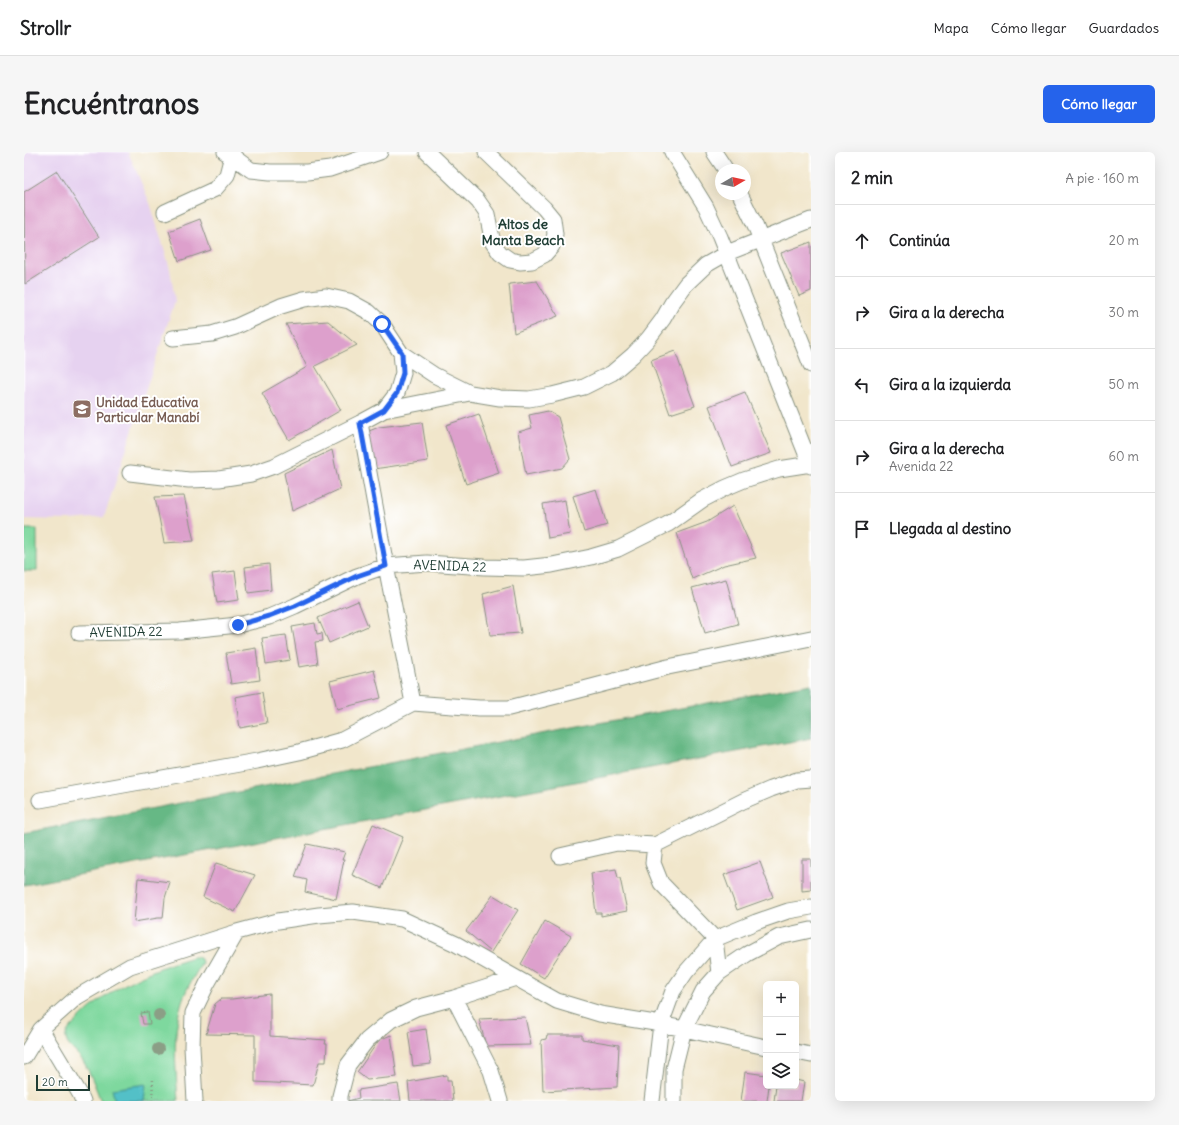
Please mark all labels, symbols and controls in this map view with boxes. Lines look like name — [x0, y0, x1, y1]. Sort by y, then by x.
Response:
text: Strollr — [20, 16, 71, 40]
text: Mapa — [934, 19, 969, 37]
text: Cómo llegar — [991, 19, 1067, 37]
text: Guardados — [1089, 19, 1159, 37]
button: Cómo llegar — [1043, 85, 1155, 123]
text: Encuéntranos — [24, 86, 199, 122]
north arrow — [715, 164, 751, 200]
text: 2 min — [851, 167, 893, 189]
text: A pie · 160 m — [1065, 170, 1139, 187]
district label: Altos de Manta Beach — [481, 215, 565, 249]
icon: ahead — [851, 230, 873, 252]
text: Continúa — [889, 231, 950, 250]
text: 20 m — [1109, 232, 1139, 249]
icon: right — [851, 302, 873, 324]
text: Gira a la derecha — [889, 303, 1004, 322]
text: 30 m — [1109, 304, 1139, 321]
route start — [373, 315, 391, 333]
icon: left — [851, 374, 873, 396]
text: Gira a la izquierda — [889, 375, 1011, 394]
text: 50 m — [1108, 376, 1139, 393]
place label: Unidad Educativa Particular Manabí — [96, 394, 199, 426]
school or university icon: Unidad Educativa Particular Manabí — [71, 398, 93, 420]
text: Gira a la derecha — [889, 439, 1004, 458]
icon: right — [851, 446, 873, 468]
text: 60 m — [1108, 448, 1139, 465]
text: Avenida 22 — [889, 458, 953, 475]
icon: arrive — [851, 518, 873, 540]
text: Llegada al destino — [889, 519, 1011, 538]
street label: AVENIDA 22 — [413, 556, 487, 576]
route end — [229, 616, 247, 634]
street label: AVENIDA 22 — [89, 623, 163, 641]
map controls — [763, 981, 799, 1089]
button: + — [763, 981, 799, 1017]
button: − — [763, 1017, 799, 1053]
button: layers — [763, 1053, 799, 1089]
scale bar — [36, 1073, 90, 1092]
text: 20 m — [42, 1075, 68, 1089]

